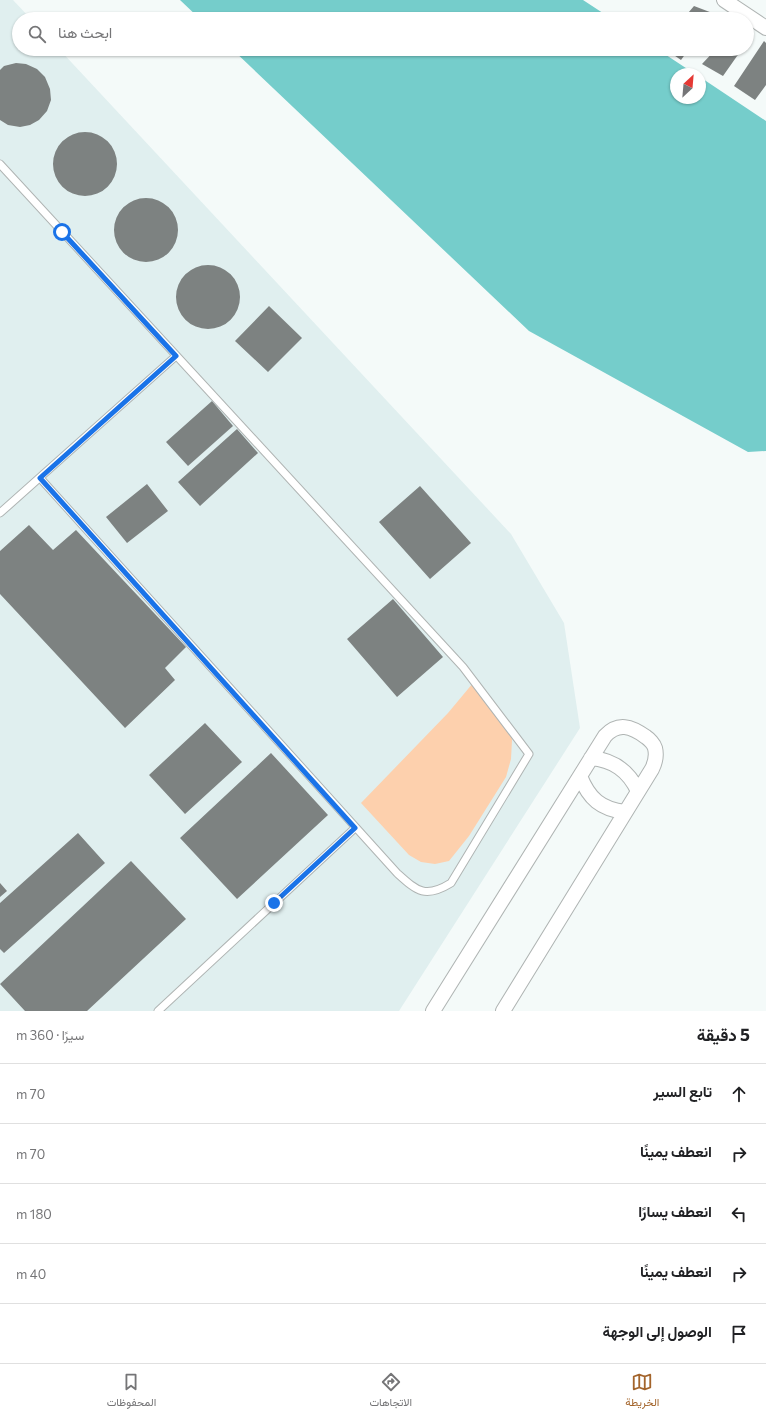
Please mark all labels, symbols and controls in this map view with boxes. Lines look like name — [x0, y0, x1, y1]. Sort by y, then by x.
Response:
search box — [12, 12, 754, 56]
icon: search — [26, 23, 48, 45]
text: ابحث هنا — [58, 23, 112, 41]
north arrow — [670, 68, 706, 104]
route start — [53, 223, 71, 241]
route end — [265, 894, 283, 912]
text: 5 دقيقة — [697, 1024, 750, 1045]
text: سيرًا · 360 m — [16, 1027, 84, 1043]
text: تابع السير — [653, 1082, 712, 1100]
icon: ahead — [728, 1083, 750, 1105]
text: 70 m — [16, 1086, 45, 1102]
text: انعطف يمينًا — [640, 1142, 712, 1160]
icon: right — [728, 1143, 750, 1165]
text: 70 m — [16, 1146, 45, 1162]
text: انعطف يسارًا — [638, 1202, 712, 1220]
icon: left — [728, 1203, 750, 1225]
text: 180 m — [16, 1206, 52, 1222]
text: انعطف يمينًا — [640, 1262, 712, 1280]
icon: right — [728, 1263, 750, 1285]
text: 40 m — [16, 1266, 46, 1282]
text: الوصول إلى الوجهة — [603, 1322, 712, 1340]
icon: arrive — [728, 1323, 750, 1345]
tab: المحفوظات — [107, 1371, 156, 1412]
tab: الاتجاهات — [369, 1371, 412, 1412]
tab: الخريطة — [625, 1371, 659, 1412]

